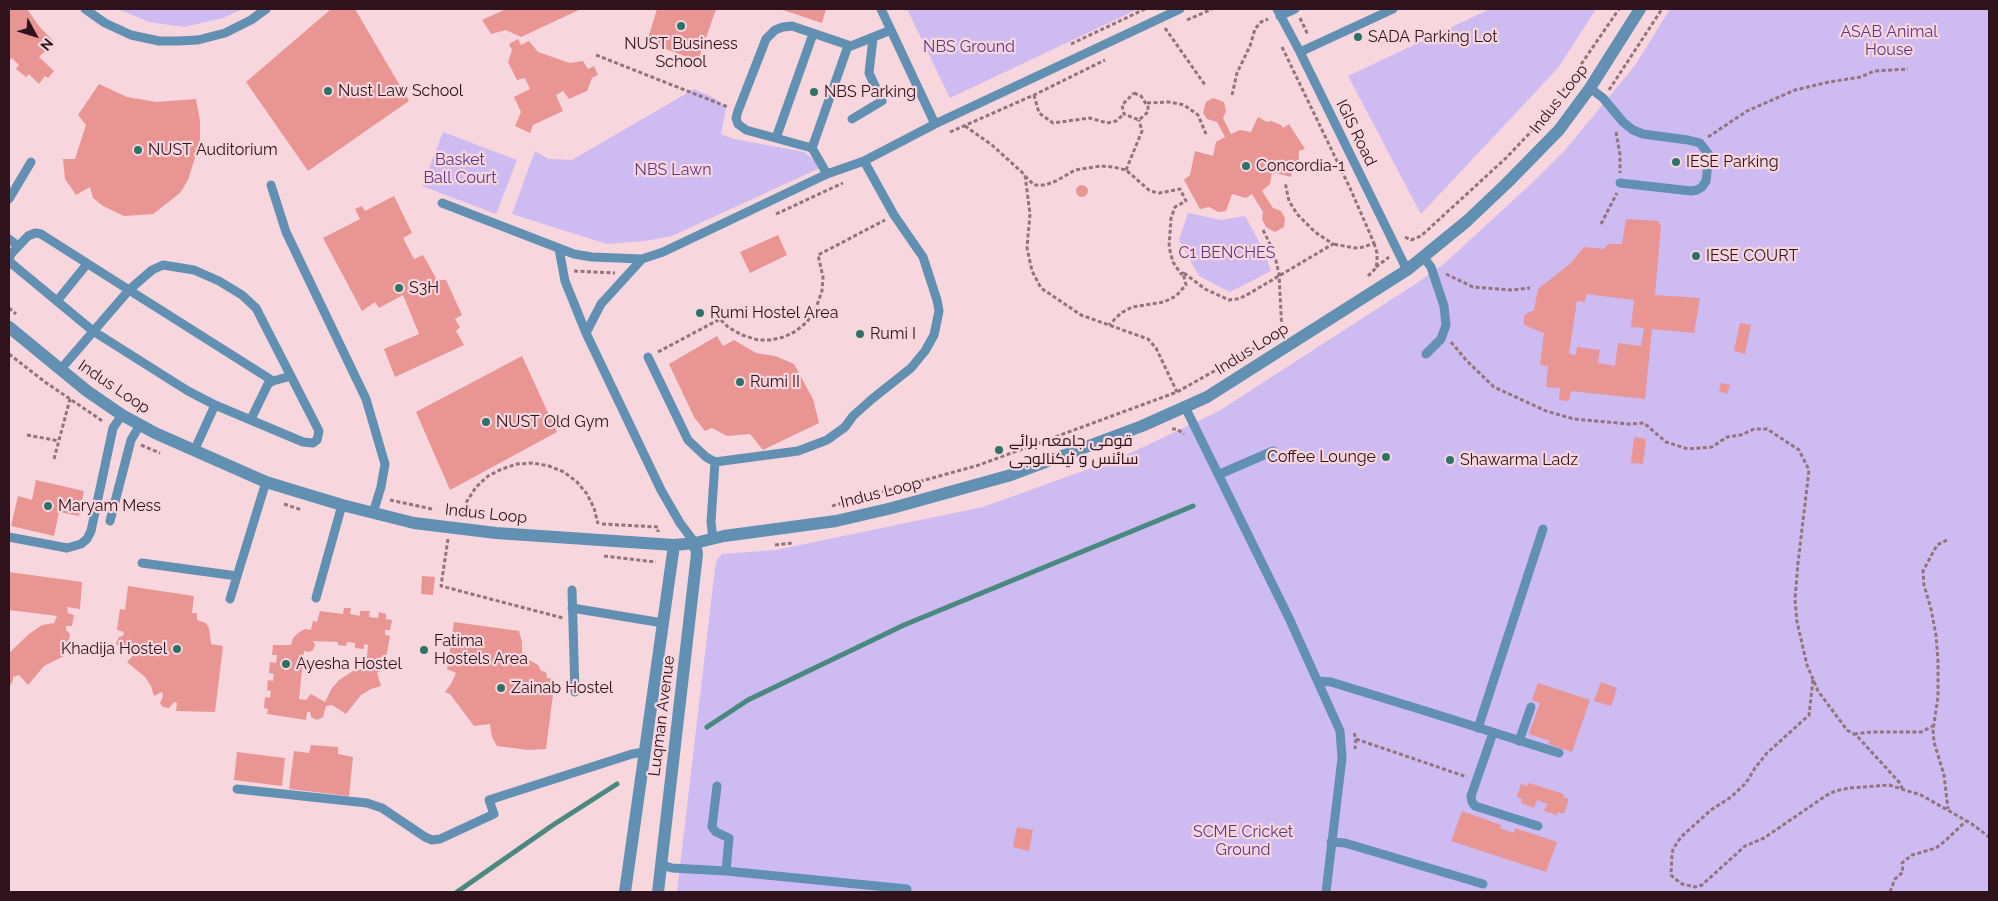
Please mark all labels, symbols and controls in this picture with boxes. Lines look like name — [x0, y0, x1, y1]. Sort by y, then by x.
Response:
north arrow — [10, 10, 60, 60]
marker: NUST Business School — [675, 20, 687, 32]
park label: ASAB Animal House — [1840, 22, 1938, 60]
place label: SADA Parking Lot — [1368, 27, 1498, 47]
marker: SADA Parking Lot — [1352, 31, 1364, 43]
place label: NUST Business School — [624, 34, 738, 72]
text: N — [37, 35, 56, 54]
park label: NBS Ground — [923, 37, 1015, 57]
street label: Indus Loop — [1526, 61, 1592, 137]
place label: Nust Law School — [338, 81, 463, 101]
place label: NBS Parking — [824, 82, 916, 102]
marker: Nust Law School — [322, 85, 334, 97]
marker: NBS Parking — [808, 86, 820, 98]
street label: IGIS Road — [1332, 97, 1380, 169]
place label: NUST Auditorium — [148, 140, 278, 160]
marker: NUST Auditorium — [132, 144, 144, 156]
park label: Basket Ball Court — [423, 150, 497, 188]
place label: IESE Parking — [1686, 152, 1779, 172]
place label: Concordia-1 — [1256, 156, 1345, 176]
marker: IESE Parking — [1670, 156, 1682, 168]
park label: NBS Lawn — [635, 160, 711, 180]
marker: Concordia-1 — [1240, 160, 1252, 172]
park label: C1 BENCHES — [1179, 243, 1275, 263]
place label: IESE COURT — [1706, 246, 1798, 266]
marker: IESE COURT — [1690, 250, 1702, 262]
place label: S3H — [409, 278, 439, 298]
marker: S3H — [393, 282, 405, 294]
place label: Rumi Hostel Area — [710, 303, 838, 323]
marker: Rumi Hostel Area — [694, 307, 706, 319]
street label: Indus Loop — [1212, 319, 1292, 379]
place label: Rumi I — [870, 324, 916, 344]
marker: Rumi I — [854, 328, 866, 340]
street label: Indus Loop — [74, 356, 154, 418]
place label: Rumi II — [750, 372, 800, 392]
marker: Rumi II — [734, 376, 746, 388]
place label: NUST Old Gym — [496, 412, 609, 432]
marker: NUST Old Gym — [480, 416, 492, 428]
place label: قومی جامعہ برائے سائنس و ٹیکنالوجی — [1009, 431, 1138, 469]
marker: قومی جامعہ برائے سائنس و ٹیکنالوجی — [993, 444, 1005, 456]
place label: Coffee Lounge — [1267, 447, 1376, 467]
place label: Shawarma Ladz — [1460, 450, 1578, 470]
marker: Coffee Lounge — [1380, 451, 1392, 463]
marker: Shawarma Ladz — [1444, 454, 1456, 466]
street label: Indus Loop — [839, 474, 923, 512]
place label: Maryam Mess — [58, 496, 161, 516]
marker: Maryam Mess — [42, 500, 54, 512]
street label: Indus Loop — [444, 500, 528, 528]
place label: Fatima Hostels Area — [434, 631, 528, 669]
place label: Khadija Hostel — [61, 639, 167, 659]
marker: Khadija Hostel — [171, 643, 183, 655]
marker: Fatima Hostels Area — [418, 644, 430, 656]
place label: Ayesha Hostel — [296, 654, 402, 674]
street label: Luqman Avenue — [645, 654, 679, 778]
marker: Ayesha Hostel — [280, 658, 292, 670]
place label: Zainab Hostel — [511, 678, 613, 698]
marker: Zainab Hostel — [495, 682, 507, 694]
park label: SCME Cricket Ground — [1193, 822, 1293, 860]

